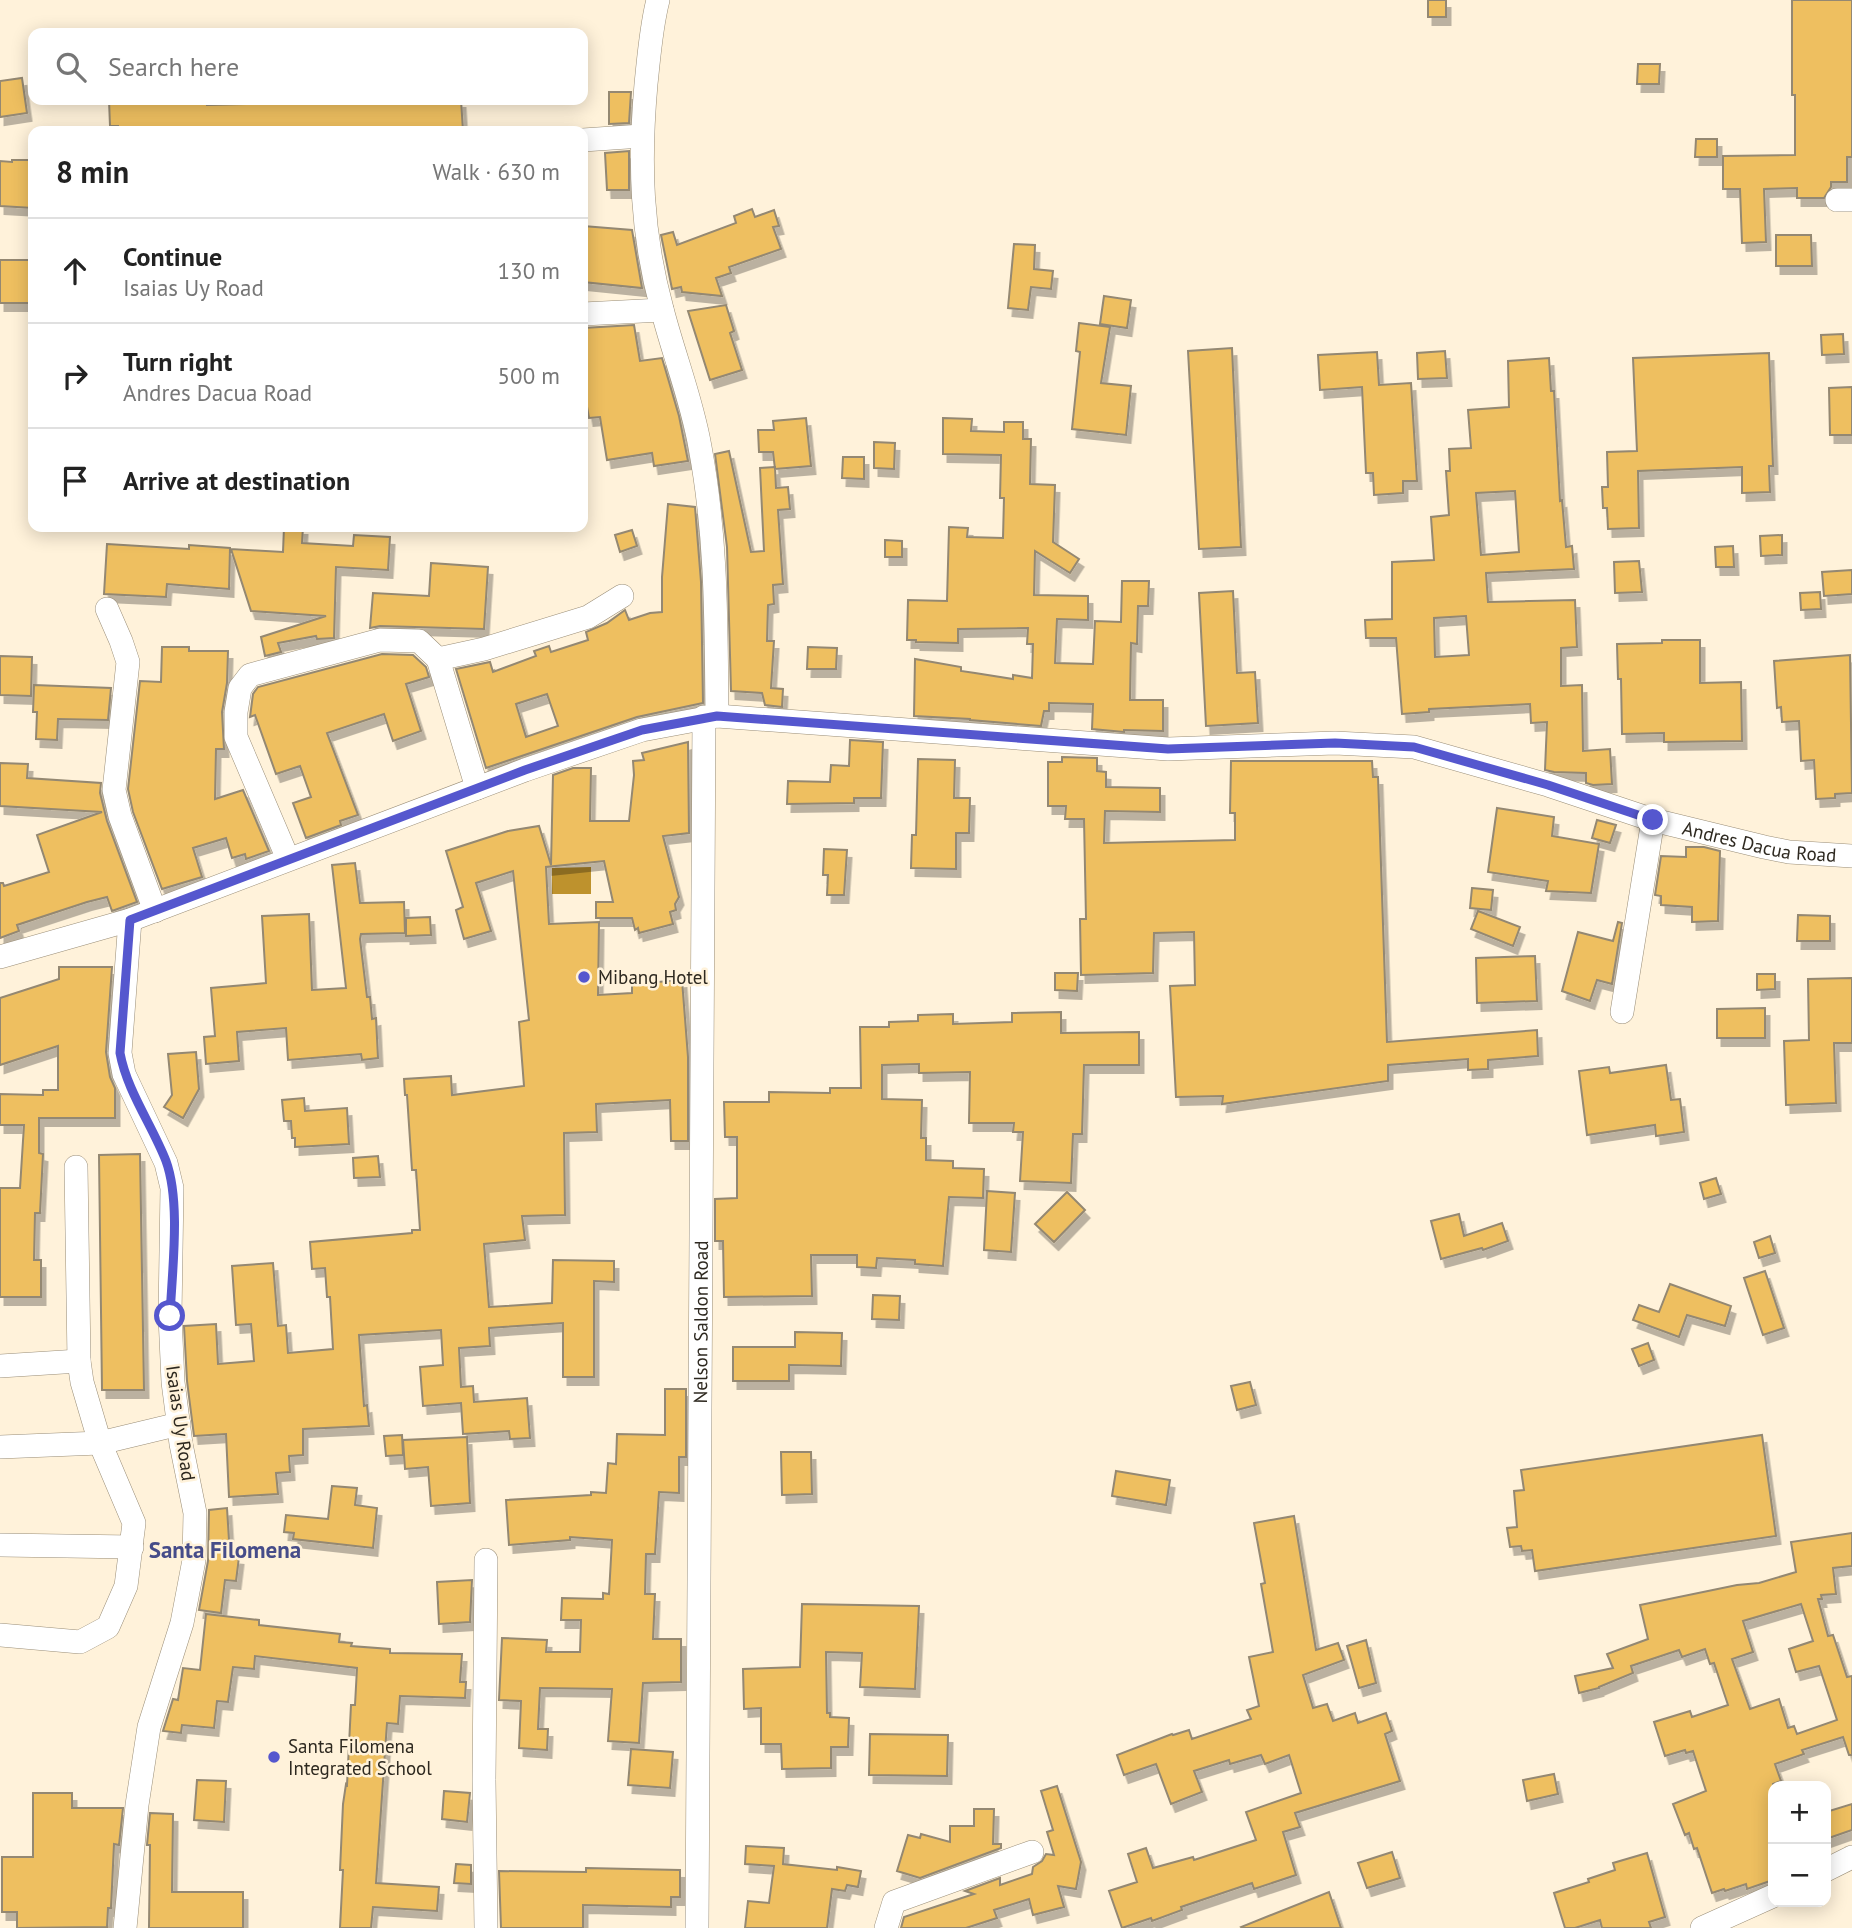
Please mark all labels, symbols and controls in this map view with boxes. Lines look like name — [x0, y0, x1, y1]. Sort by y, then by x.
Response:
search box — [28, 28, 588, 105]
icon: search — [52, 48, 90, 86]
text: Search here — [108, 50, 239, 83]
text: 8 min — [56, 152, 129, 191]
text: Walk · 630 m — [433, 157, 560, 186]
text: Continue — [123, 240, 222, 273]
icon: ahead — [56, 252, 94, 290]
text: 130 m — [498, 256, 560, 285]
text: Isaias Uy Road — [123, 273, 264, 302]
text: Turn right — [123, 345, 232, 378]
icon: right — [56, 357, 94, 395]
text: 500 m — [498, 361, 560, 390]
text: Andres Dacua Road — [123, 378, 312, 407]
icon: arrive — [56, 462, 94, 500]
text: Arrive at destination — [123, 464, 350, 497]
route end — [1637, 804, 1668, 835]
street label: Andres Dacua Road — [1680, 816, 1837, 867]
place label: Mibang Hotel — [598, 965, 708, 989]
marker: Mibang Hotel — [576, 969, 592, 985]
street label: Nelson Saldon Road — [688, 1240, 713, 1404]
route start — [154, 1300, 185, 1331]
street label: Isaias Uy Road — [161, 1364, 201, 1482]
district label: Santa Filomena — [149, 1535, 301, 1564]
place label: Santa Filomena Integrated School — [288, 1734, 432, 1780]
marker: Santa Filomena Integrated School — [266, 1749, 282, 1765]
map controls — [1768, 1781, 1831, 1907]
button: + — [1768, 1781, 1831, 1844]
button: − — [1768, 1844, 1831, 1907]

